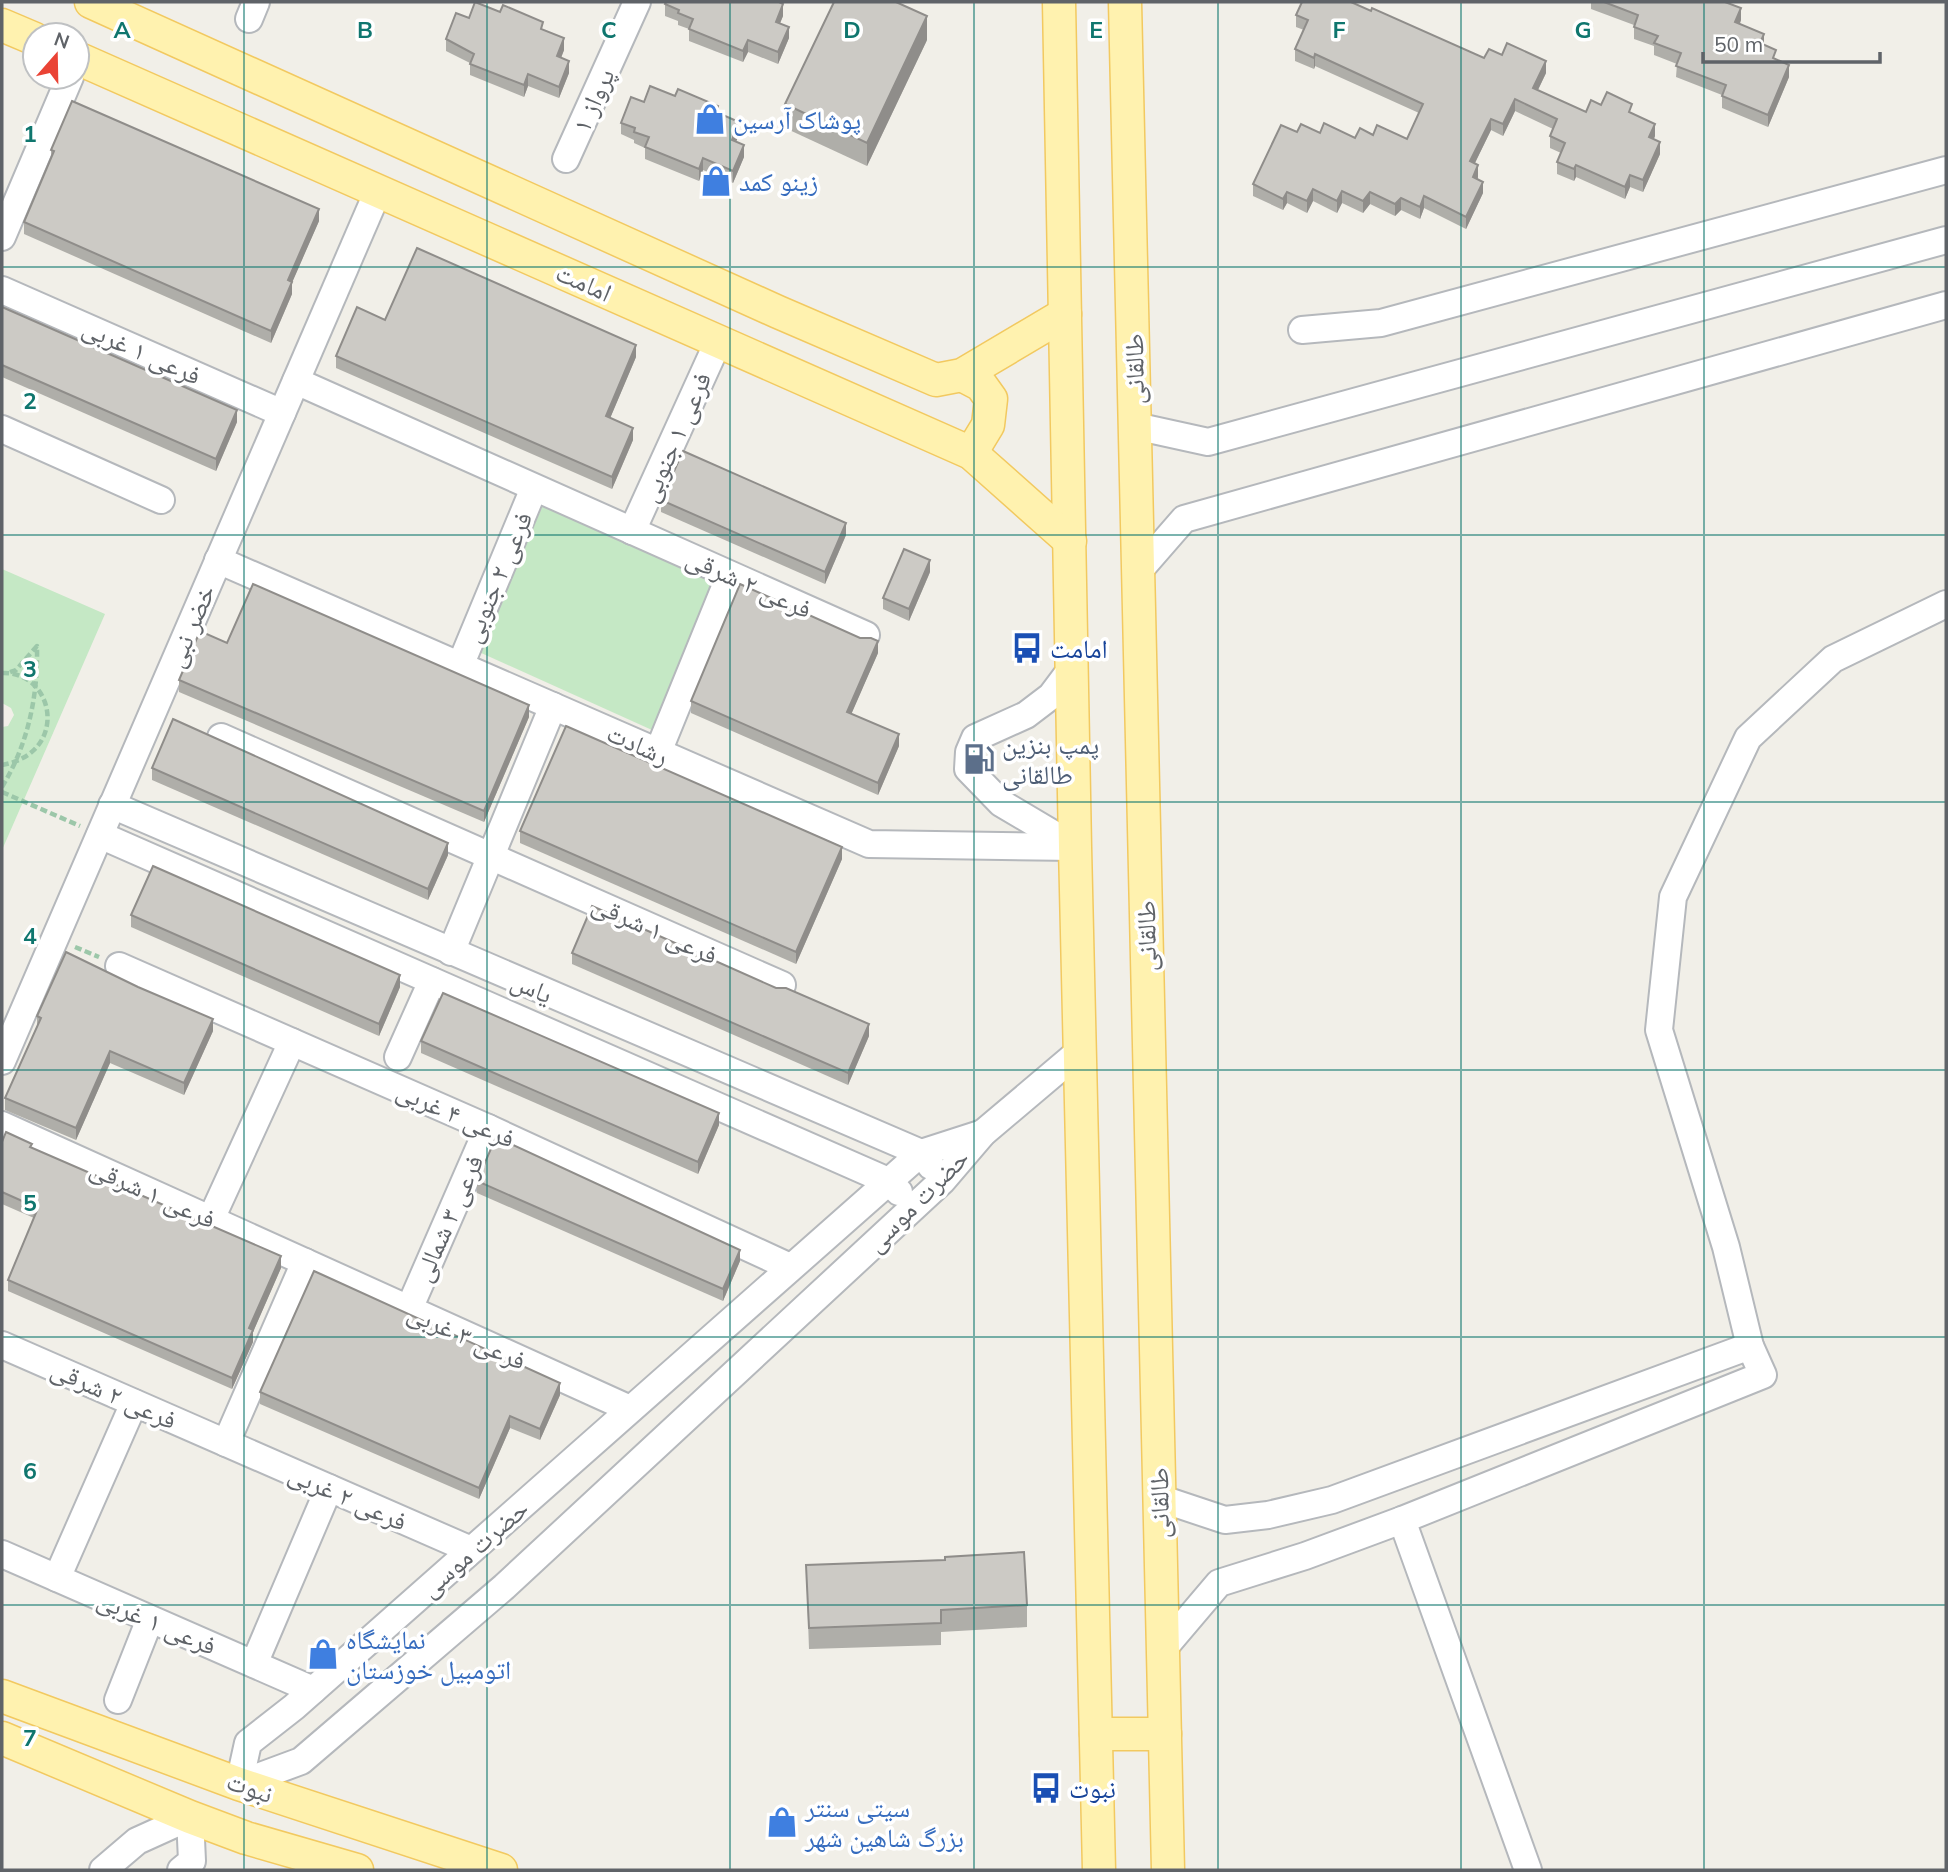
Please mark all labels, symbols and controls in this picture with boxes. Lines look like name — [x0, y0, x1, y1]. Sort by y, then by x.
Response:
text: A — [113, 15, 131, 44]
text: B — [357, 15, 373, 44]
text: C — [601, 15, 617, 44]
text: D — [843, 15, 861, 44]
text: E — [1089, 15, 1103, 44]
text: F — [1332, 15, 1346, 44]
text: G — [1574, 15, 1592, 44]
north arrow — [21, 21, 91, 91]
scale bar — [1703, 21, 1880, 65]
text: N — [51, 26, 73, 54]
text: 50 m — [1714, 31, 1763, 57]
street label: پرواز ۱ — [564, 63, 622, 137]
shop icon: پوشاک آرسین — [693, 102, 727, 136]
place label: پوشاک آرسین — [733, 103, 861, 136]
text: 1 — [23, 119, 37, 148]
shop icon: زینو کمد — [699, 164, 733, 198]
place label: زینو کمد — [739, 165, 818, 198]
street label: امامت — [551, 255, 617, 309]
street label: فرعی ۱ غربی — [78, 310, 206, 392]
street label: طالقانی — [1117, 333, 1151, 405]
street label: فرعی ۱ جنوبی — [632, 367, 718, 507]
text: 2 — [23, 386, 37, 415]
street label: فرعی ۲ جنوبی — [455, 507, 539, 647]
street label: فرعی ۲ شرقی — [681, 541, 817, 625]
street label: خضر نبی — [158, 580, 222, 672]
bus stop icon: امامت — [1010, 631, 1044, 665]
place label: امامت — [1050, 632, 1108, 665]
text: 3 — [23, 654, 37, 683]
street label: رشادت — [602, 716, 674, 772]
place label: پمپ بنزین طالقانی — [1002, 728, 1099, 791]
fuel station icon: پمپ بنزین طالقانی — [962, 742, 996, 776]
street label: فرعی ۱ شرقی — [587, 887, 723, 971]
street label: طالقانی — [1129, 900, 1163, 972]
text: 4 — [23, 921, 37, 950]
street label: یاس — [506, 964, 558, 1010]
street label: فرعی ۴ غربی — [392, 1073, 520, 1155]
street label: حضرت موسی — [858, 1141, 976, 1259]
street label: فرعی ۳ شمالی — [405, 1149, 491, 1287]
street label: فرعی ۱ شرقی — [85, 1151, 221, 1235]
text: 5 — [23, 1188, 37, 1217]
street label: فرعی ۳ غربی — [403, 1295, 531, 1377]
street label: فرعی ۲ شرقی — [46, 1352, 182, 1436]
text: 6 — [23, 1456, 37, 1485]
street label: فرعی ۲ غربی — [284, 1456, 412, 1538]
street label: طالقانی — [1142, 1467, 1176, 1539]
street label: حضرت موسی — [413, 1492, 535, 1604]
street label: فرعی ۱ غربی — [92, 1582, 222, 1662]
place label: نمایشگاه اتومبیل خوزستان — [346, 1623, 511, 1686]
shop icon: نمایشگاه اتومبیل خوزستان — [306, 1637, 340, 1671]
text: 7 — [23, 1723, 37, 1752]
street label: نبوت — [222, 1764, 278, 1810]
bus stop icon: نبوت — [1029, 1771, 1063, 1805]
place label: نبوت — [1069, 1772, 1116, 1805]
place label: سیتی سنتر بزرگ شاهین شهر — [804, 1791, 964, 1854]
shop icon: سیتی سنتر بزرگ شاهین شهر — [765, 1805, 799, 1839]

